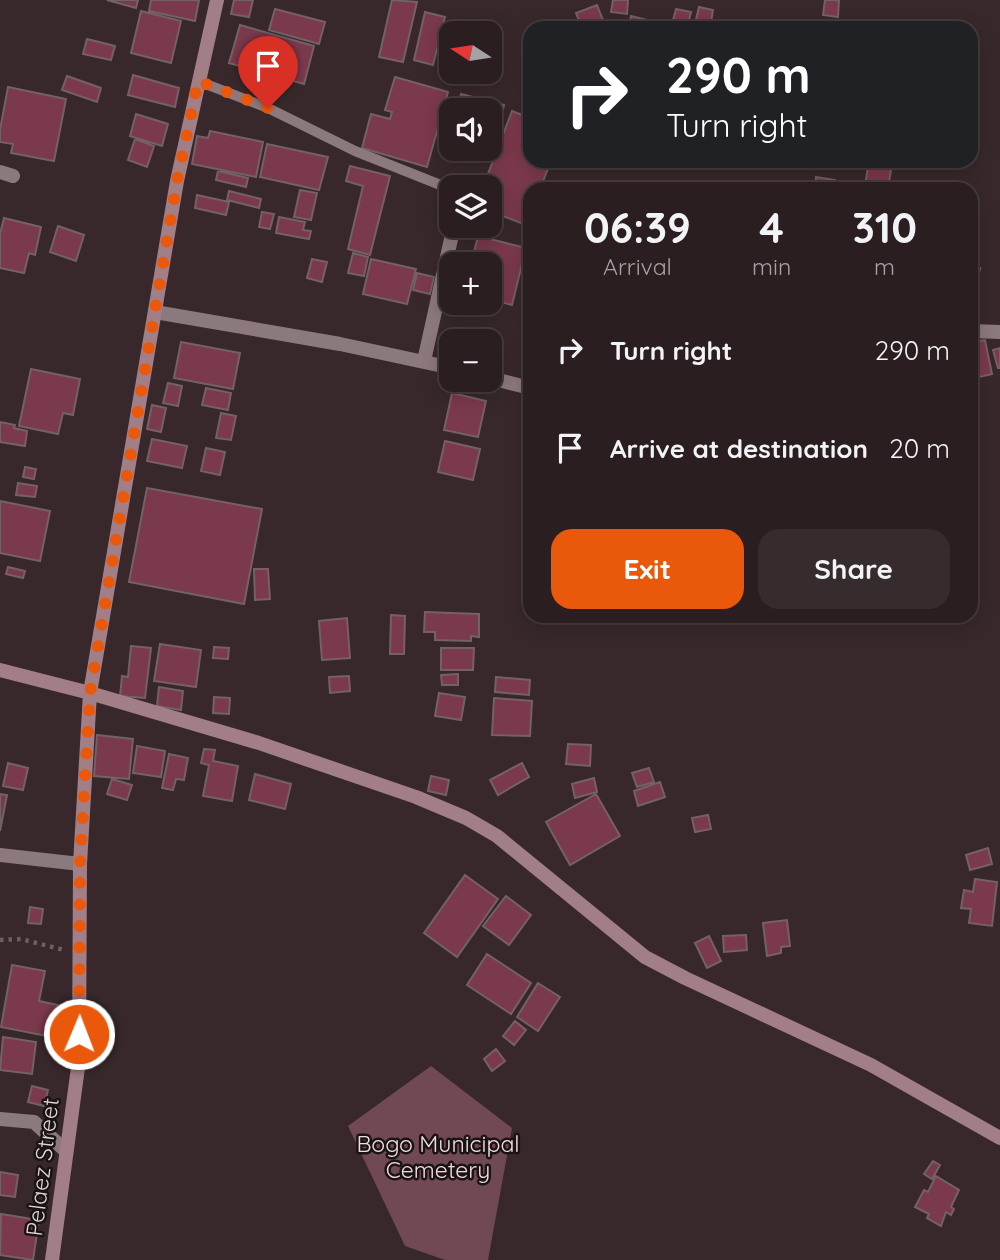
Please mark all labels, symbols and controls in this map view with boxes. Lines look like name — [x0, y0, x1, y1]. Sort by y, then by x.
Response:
north arrow — [439, 21, 502, 84]
map controls — [439, 21, 502, 392]
pin — [238, 36, 298, 108]
text: 290 m — [666, 44, 811, 105]
icon: arrive — [249, 47, 287, 85]
icon: right — [551, 49, 642, 140]
button: sound — [439, 98, 502, 161]
text: Turn right — [666, 105, 807, 145]
button: layers — [439, 175, 502, 238]
text: 06:39 — [584, 201, 691, 254]
text: 4 — [759, 201, 784, 254]
text: 310 — [852, 201, 917, 254]
button: + — [439, 252, 502, 315]
text: Arrival — [603, 252, 672, 281]
text: min — [752, 252, 791, 281]
text: m — [874, 252, 895, 281]
button: − — [439, 329, 502, 392]
icon: right — [551, 331, 589, 369]
text: Turn right — [610, 334, 732, 367]
text: 290 m — [875, 334, 950, 367]
icon: arrive — [551, 429, 589, 467]
text: Arrive at destination — [610, 432, 868, 465]
text: 20 m — [889, 432, 950, 465]
button: Exit — [551, 529, 744, 609]
button: Share — [758, 529, 950, 609]
position arrow — [42, 997, 116, 1071]
street label: Pelaez Street — [19, 1096, 65, 1238]
park label: Bogo Municipal Cemetery — [356, 1129, 520, 1184]

